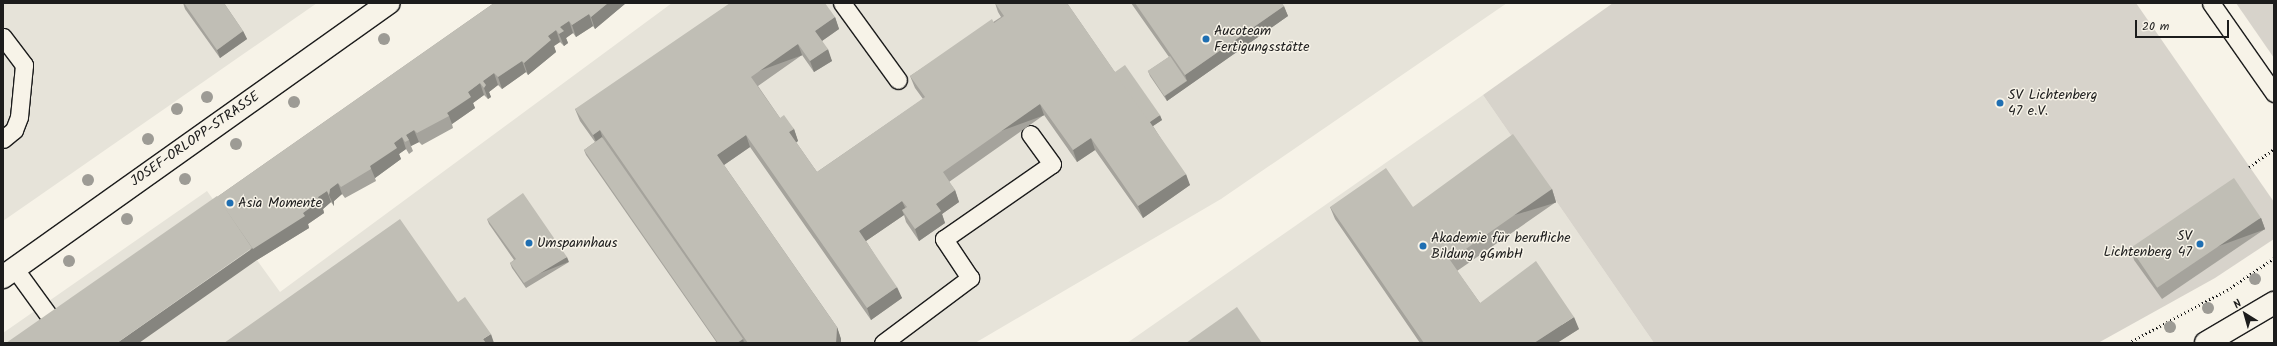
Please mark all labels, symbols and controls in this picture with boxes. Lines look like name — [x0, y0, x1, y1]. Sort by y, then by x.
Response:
scale bar — [2137, 12, 2231, 38]
text: 20 m — [2142, 17, 2169, 36]
place label: Aucoteam Fertigungsstätte — [1214, 23, 1310, 56]
marker: Aucoteam Fertigungsstätte — [1201, 34, 1211, 44]
place label: SV Lichtenberg 47 e.V. — [2008, 87, 2097, 120]
street label: JOSEF-ORLOPP-STRASSE — [127, 88, 263, 190]
marker: SV Lichtenberg 47 e.V. — [1995, 98, 2005, 108]
place label: Asia Momente — [238, 195, 322, 211]
marker: Asia Momente — [225, 198, 235, 208]
place label: SV Lichtenberg 47 — [2103, 228, 2192, 260]
place label: Akademie für berufliche Bildung gGmbH — [1431, 230, 1571, 262]
place label: Umspannhaus — [537, 235, 617, 251]
marker: Umspannhaus — [524, 238, 534, 248]
marker: SV Lichtenberg 47 — [2195, 239, 2205, 249]
marker: Akademie für berufliche Bildung gGmbH — [1418, 241, 1428, 251]
north arrow — [2225, 294, 2265, 334]
text: N — [2230, 295, 2246, 314]

